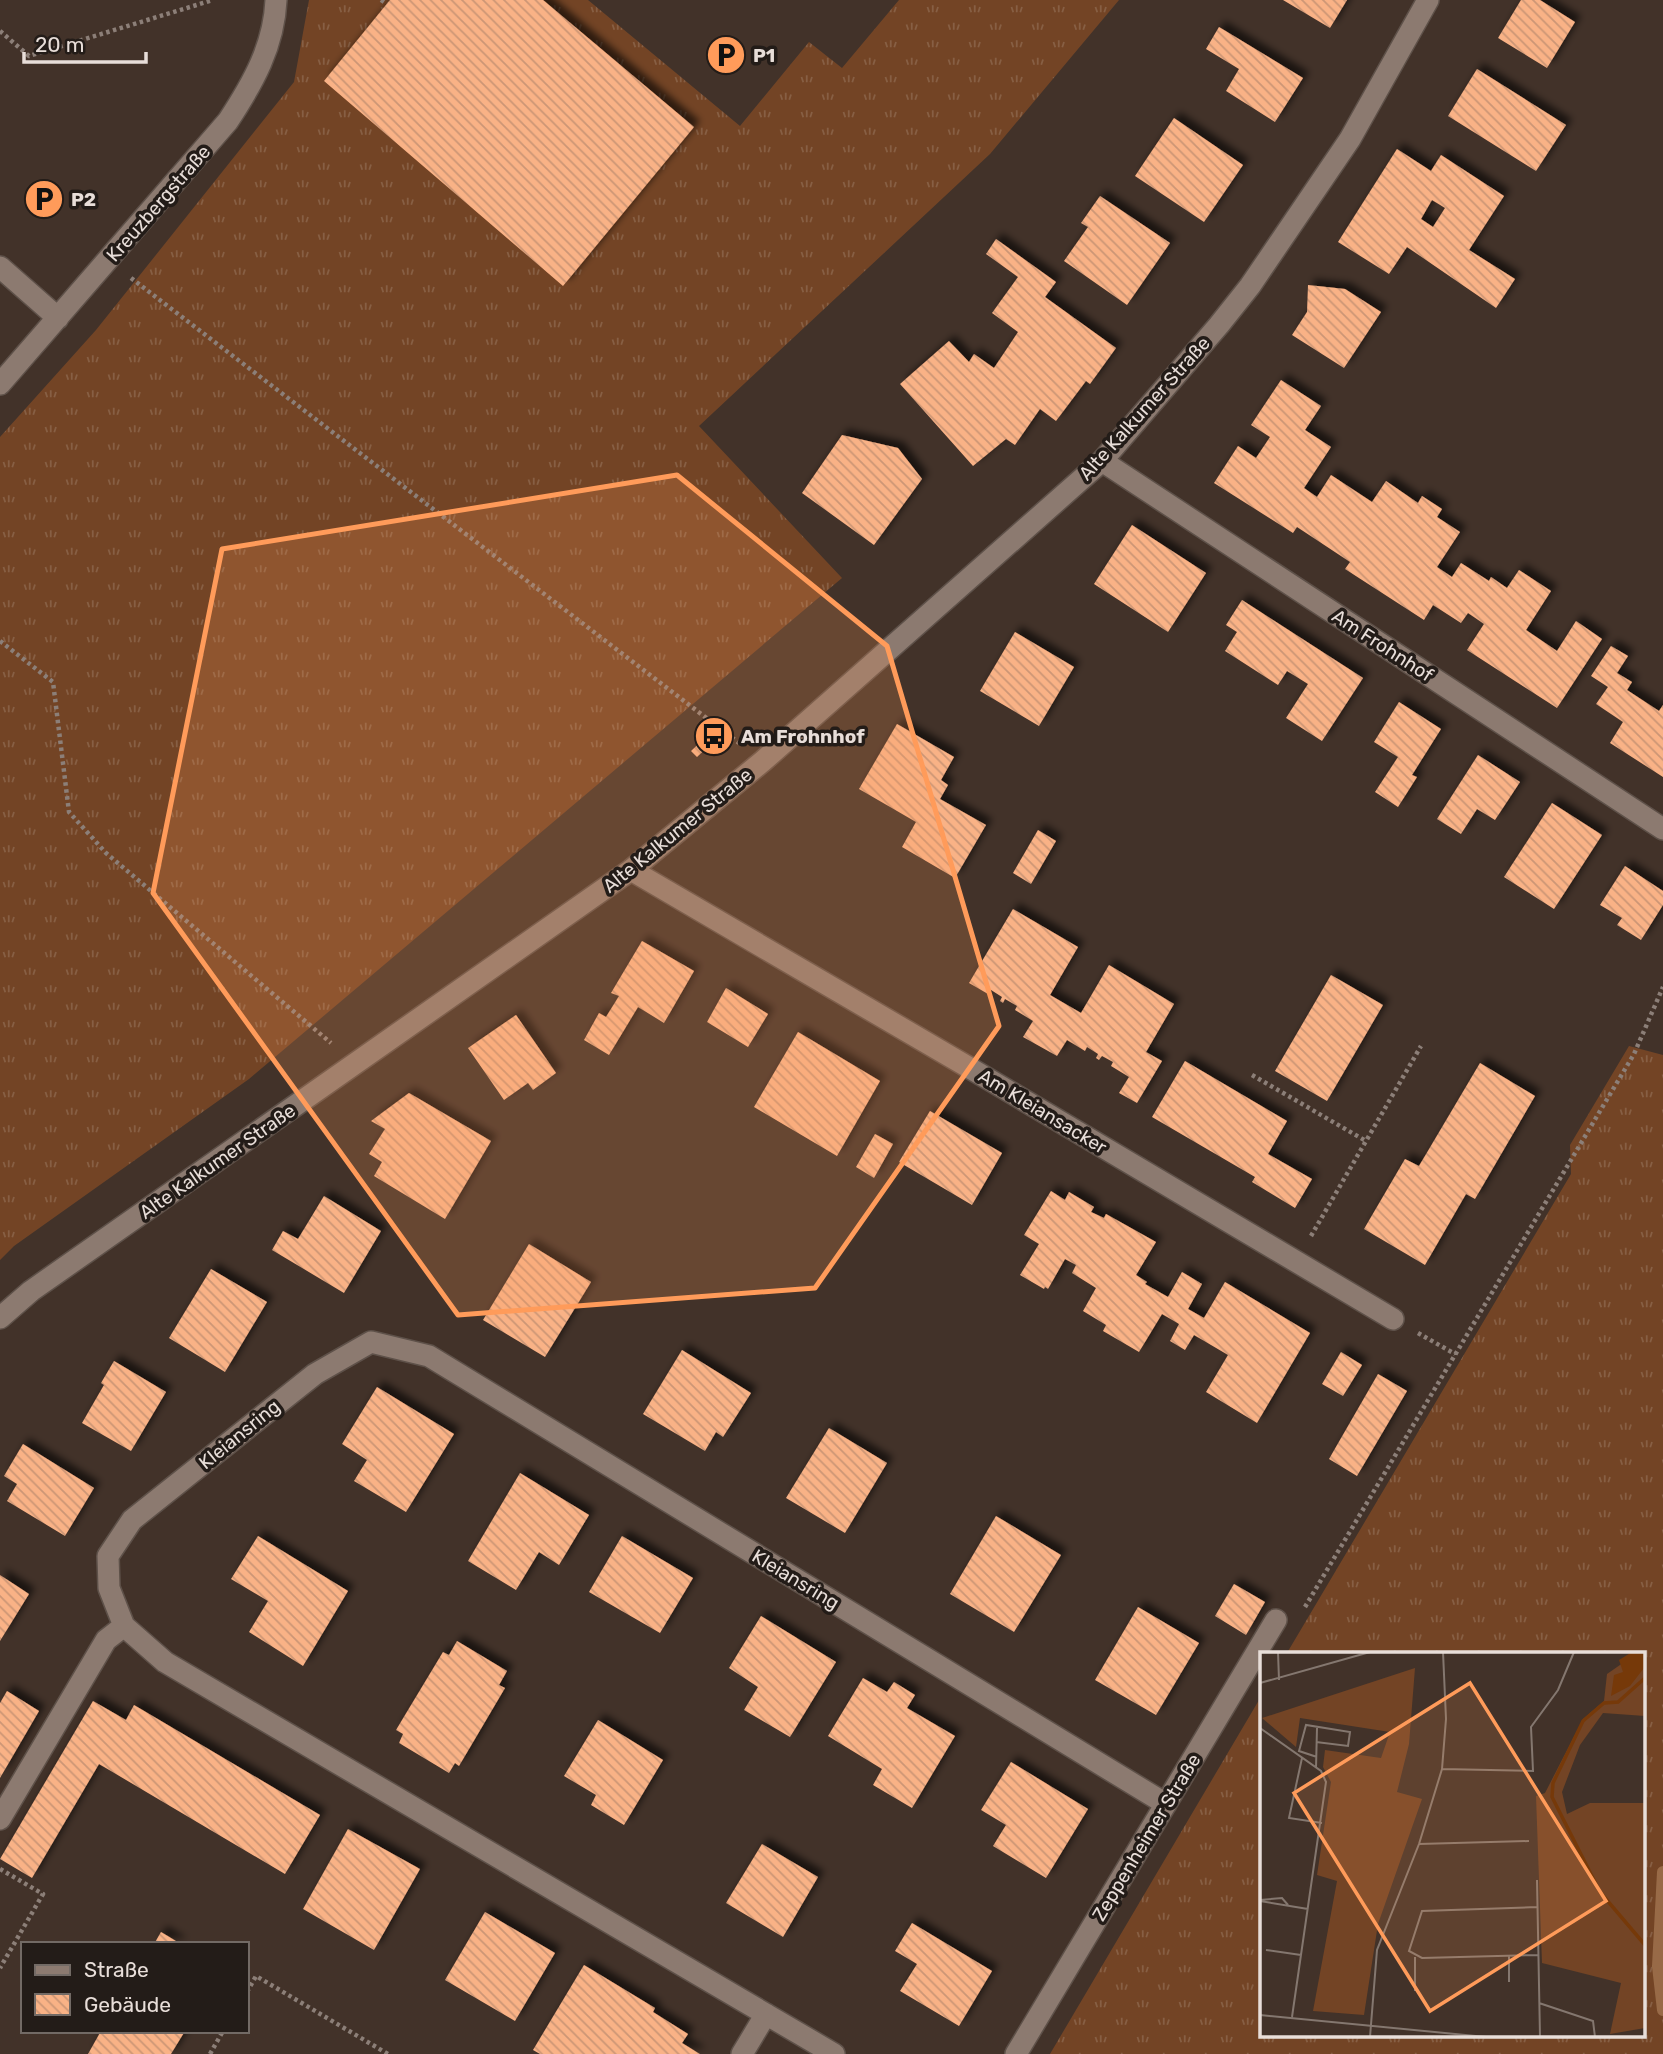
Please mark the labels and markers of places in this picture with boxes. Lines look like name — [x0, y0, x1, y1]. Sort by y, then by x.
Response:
parking icon: P1 — [705, 34, 747, 76]
place label: P1 — [753, 44, 775, 67]
parking icon: P2 — [23, 178, 65, 220]
place label: P2 — [71, 188, 96, 211]
bus stop icon: Am Frohnhof — [693, 715, 735, 757]
place label: Am Frohnhof — [741, 725, 865, 748]

